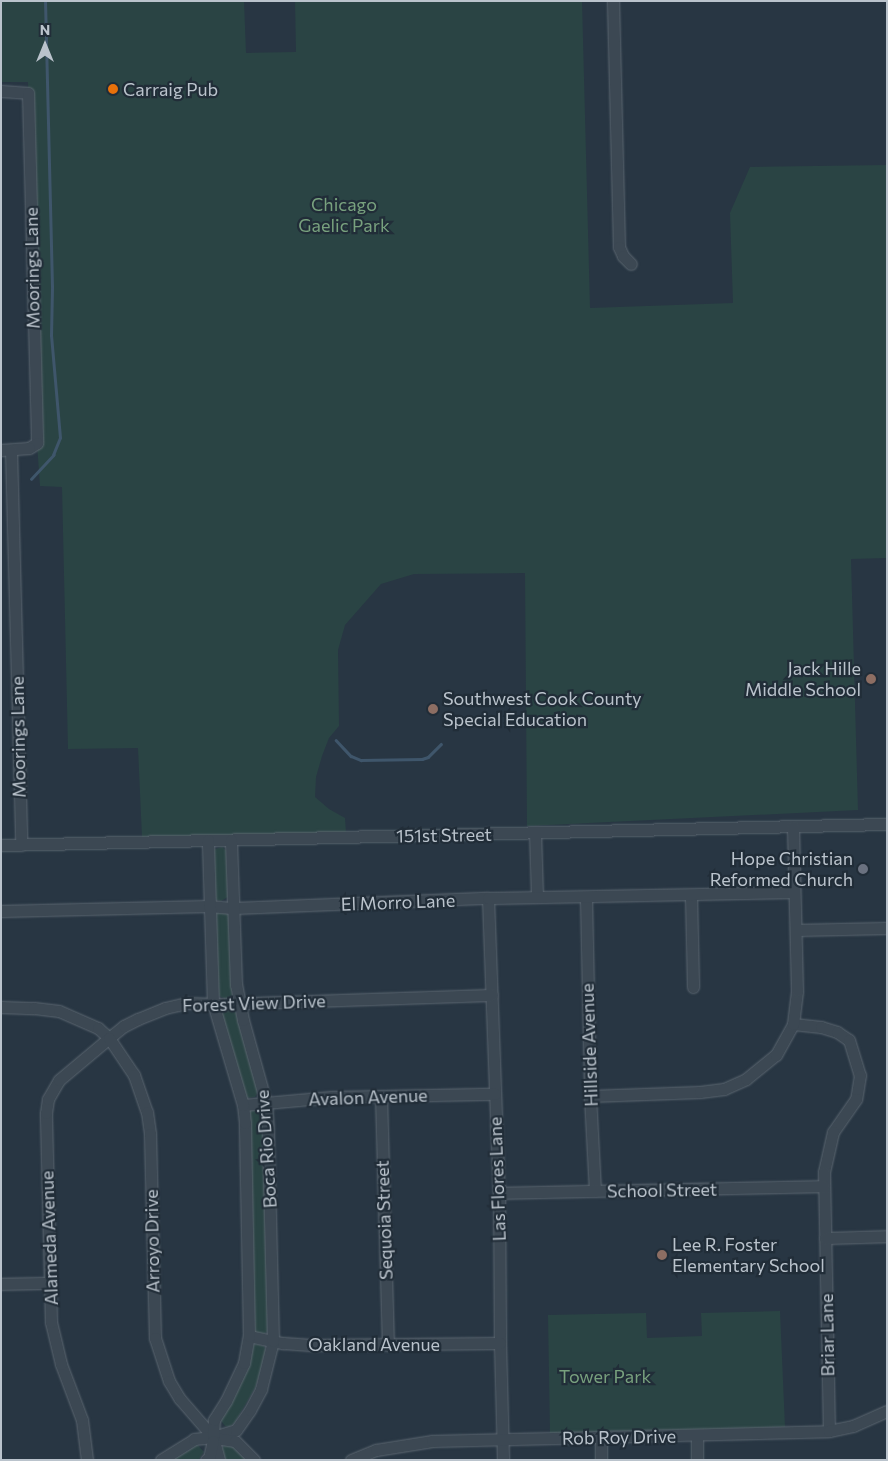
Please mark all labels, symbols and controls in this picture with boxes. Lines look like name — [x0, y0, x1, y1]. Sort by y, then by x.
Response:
north arrow — [20, 20, 70, 70]
text: N — [40, 21, 50, 38]
place label: Carraig Pub — [123, 78, 218, 100]
marker: Carraig Pub — [107, 83, 119, 95]
park label: Chicago Gaelic Park — [298, 194, 390, 236]
street label: Moorings Lane — [20, 207, 44, 329]
place label: Jack Hille Middle School — [745, 658, 861, 701]
marker: Jack Hille Middle School — [865, 673, 877, 685]
street label: Moorings Lane — [6, 676, 30, 798]
place label: Southwest Cook County Special Education — [443, 688, 642, 731]
marker: Southwest Cook County Special Education — [427, 703, 439, 715]
street label: 151st Street — [396, 823, 492, 847]
place label: Hope Christian Reformed Church — [710, 848, 853, 891]
marker: Hope Christian Reformed Church — [857, 863, 869, 875]
street label: El Morro Lane — [340, 889, 456, 915]
street label: Hillside Avenue — [576, 983, 602, 1107]
street label: Forest View Drive — [182, 990, 326, 1016]
street label: Avalon Avenue — [308, 1084, 428, 1110]
street label: Boca Rio Drive — [251, 1089, 281, 1209]
street label: Las Flores Lane — [484, 1116, 510, 1242]
street label: Sequoia Street — [371, 1160, 397, 1280]
street label: Alameda Avenue — [36, 1170, 62, 1306]
street label: School Street — [607, 1178, 717, 1202]
street label: Arroyo Drive — [140, 1189, 164, 1293]
place label: Lee R. Foster Elementary School — [672, 1234, 825, 1276]
marker: Lee R. Foster Elementary School — [656, 1249, 668, 1261]
street label: Briar Lane — [815, 1293, 839, 1377]
street label: Oakland Avenue — [308, 1333, 440, 1355]
park label: Tower Park — [559, 1365, 651, 1387]
street label: Rob Roy Drive — [562, 1425, 676, 1449]

